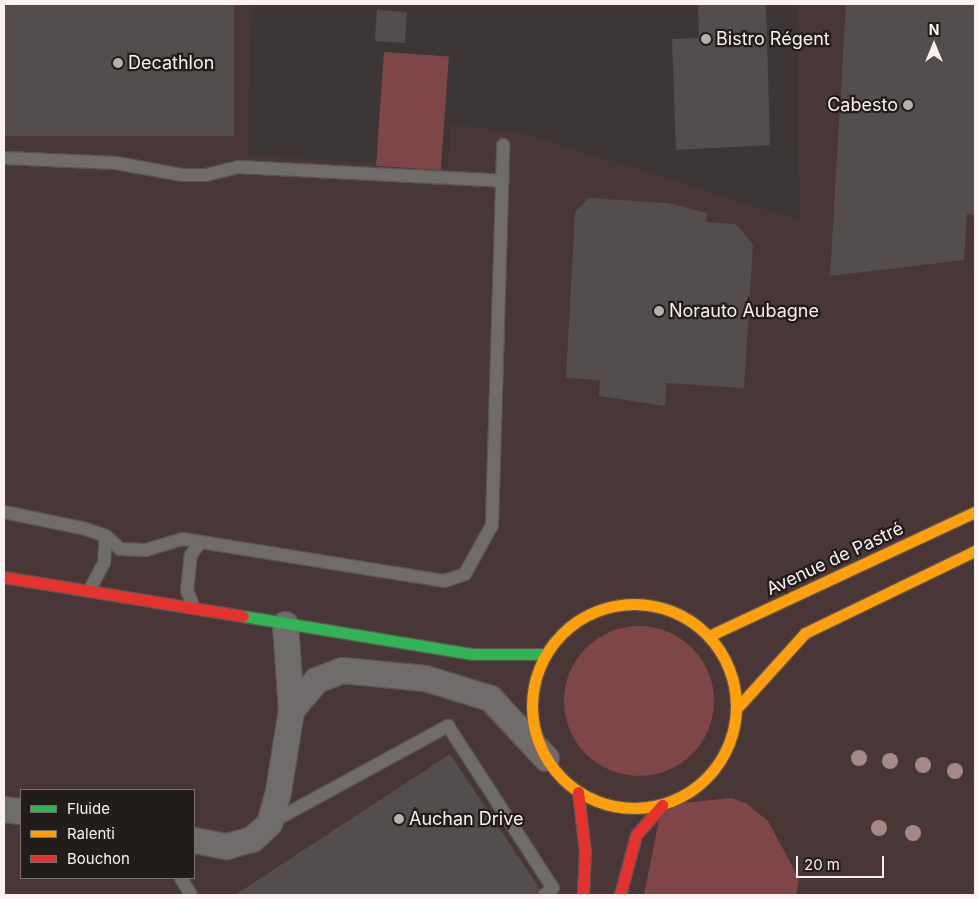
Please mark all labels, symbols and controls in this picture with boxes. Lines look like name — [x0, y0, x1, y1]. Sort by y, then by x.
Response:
north arrow — [909, 20, 959, 70]
text: N — [929, 21, 939, 38]
place label: Bistro Régent — [716, 28, 830, 50]
marker: Bistro Régent — [700, 33, 712, 45]
place label: Decathlon — [128, 52, 214, 74]
marker: Decathlon — [112, 57, 124, 69]
place label: Cabesto — [827, 94, 898, 116]
marker: Cabesto — [902, 99, 914, 111]
place label: Norauto Aubagne — [669, 300, 819, 322]
marker: Norauto Aubagne — [653, 305, 665, 317]
street label: Avenue de Pastré — [763, 518, 907, 600]
legend — [20, 789, 195, 879]
text: Fluide — [67, 799, 110, 818]
place label: Auchan Drive — [409, 808, 523, 830]
marker: Auchan Drive — [393, 813, 405, 825]
text: Ralenti — [67, 824, 115, 843]
scale bar — [799, 846, 886, 878]
text: Bouchon — [67, 849, 130, 868]
text: 20 m — [804, 855, 840, 874]

